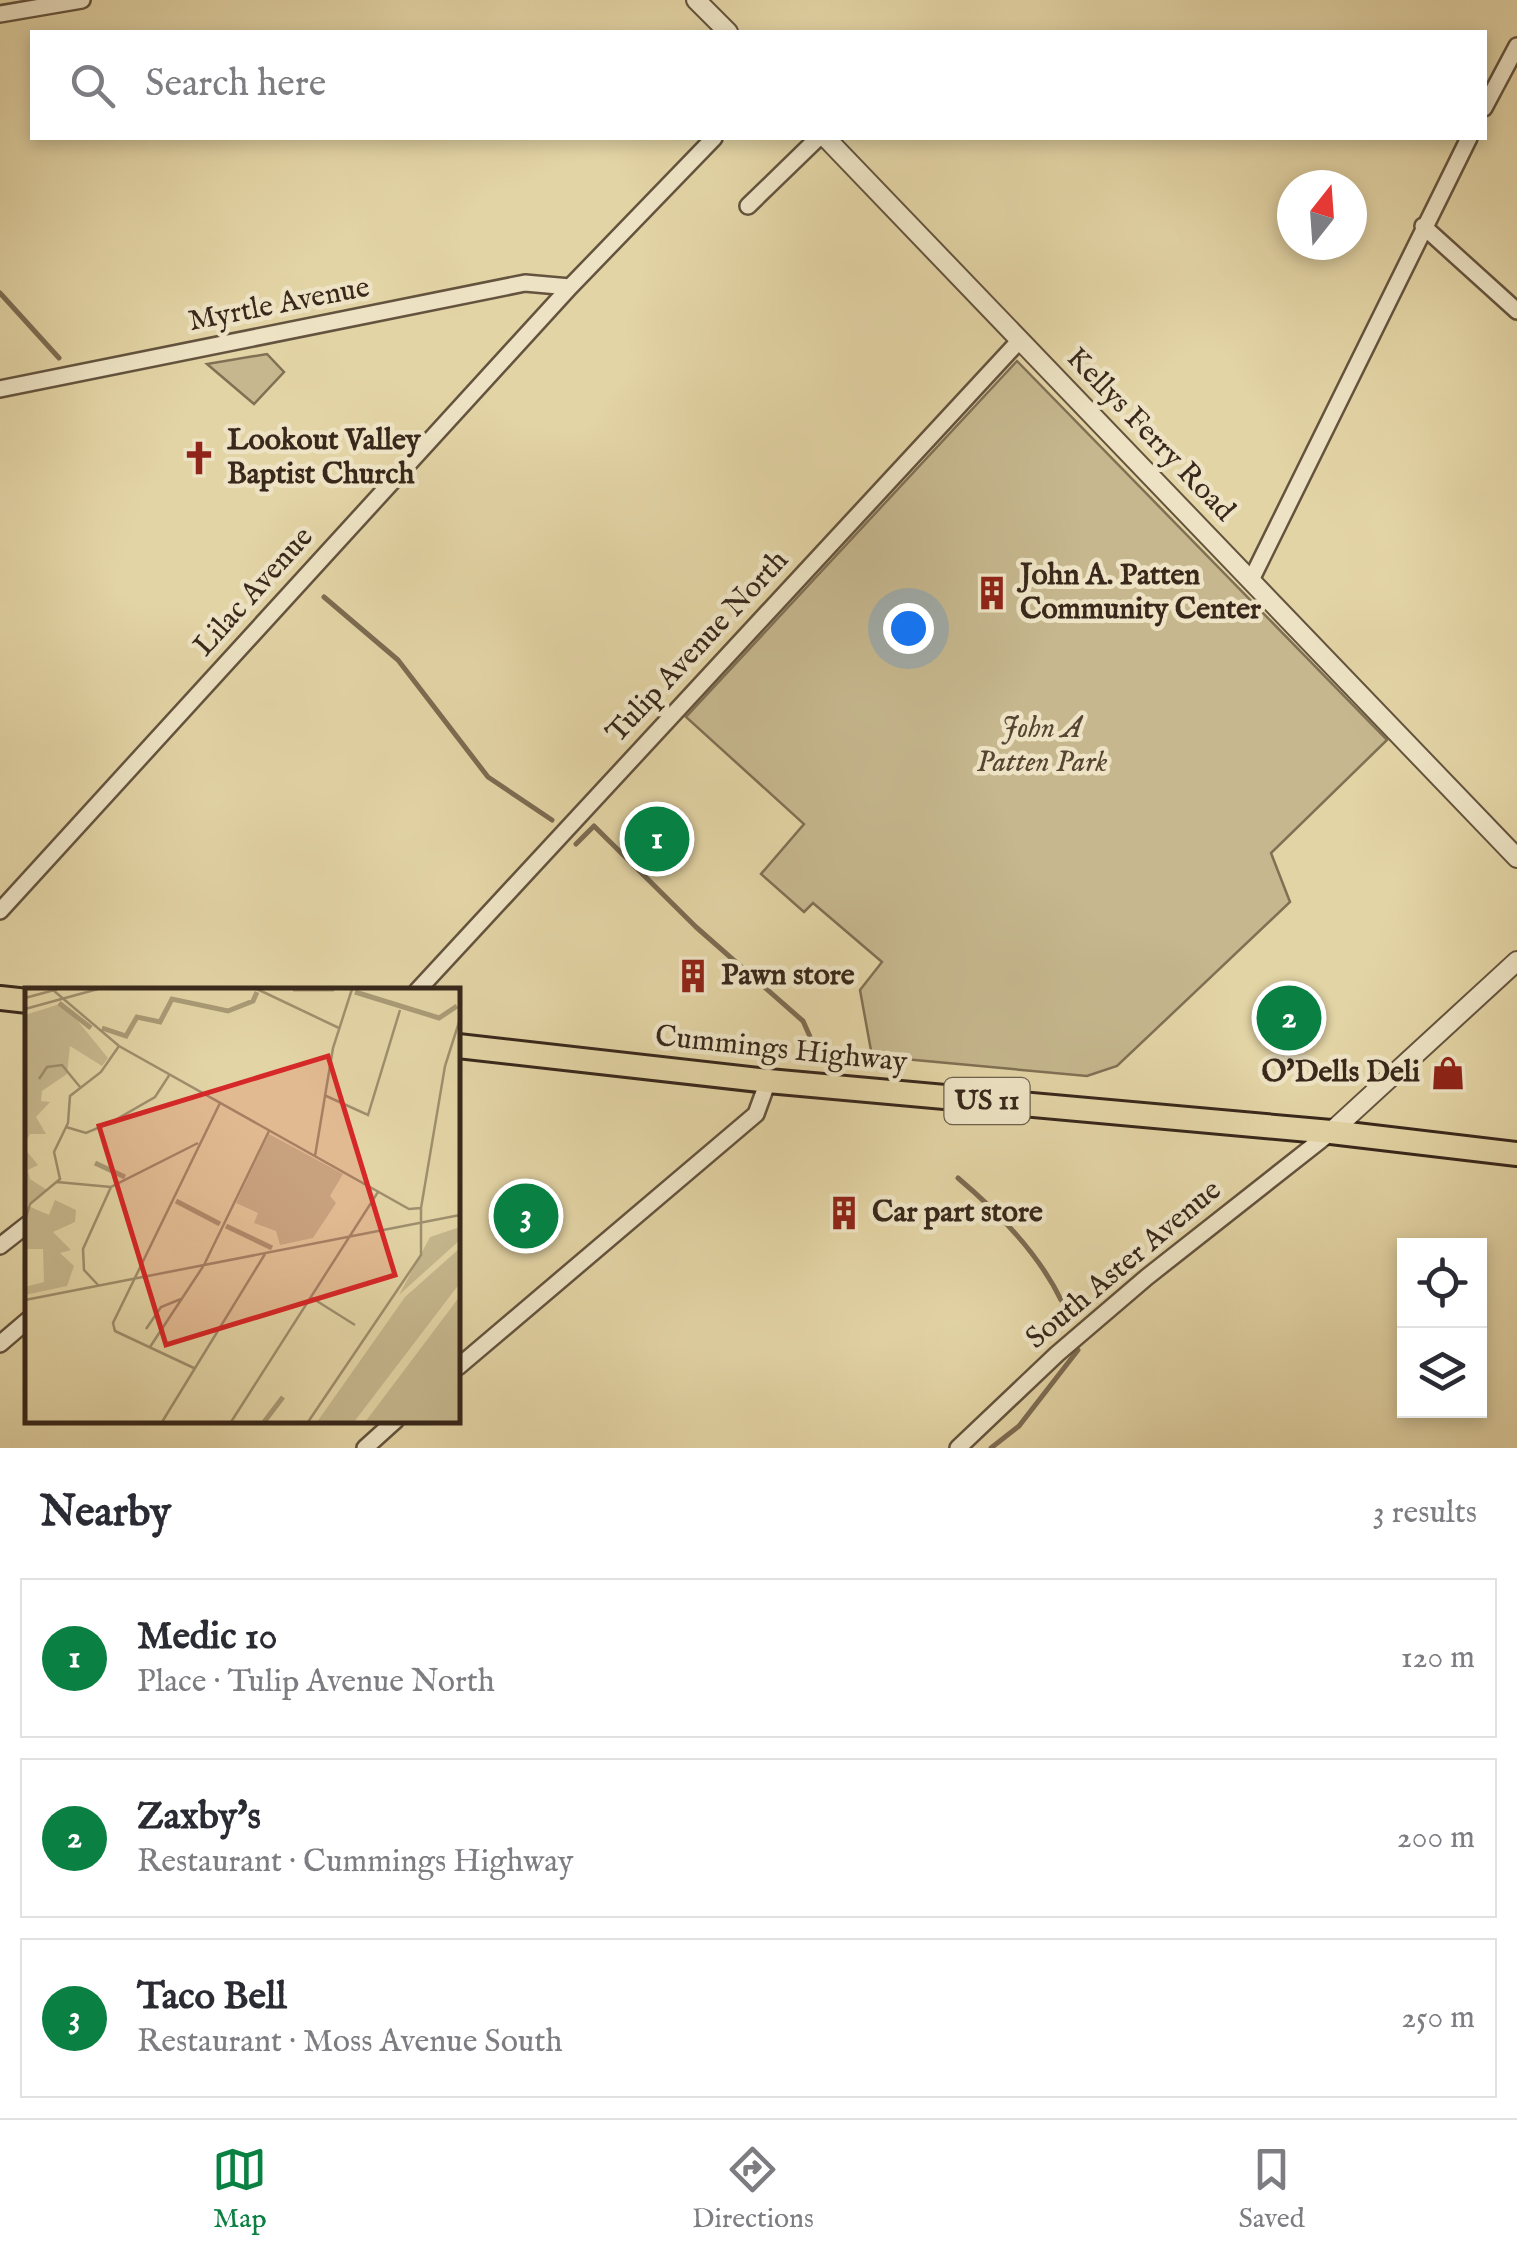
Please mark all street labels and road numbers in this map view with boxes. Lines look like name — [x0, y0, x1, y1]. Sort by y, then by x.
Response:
street label: Myrtle Avenue — [185, 269, 373, 341]
street label: Kellys Ferry Road — [1057, 340, 1243, 531]
street label: Lilac Avenue — [186, 519, 322, 665]
street label: Tulip Avenue North — [599, 542, 797, 752]
street label: Cummings Highway — [653, 1018, 909, 1082]
road number: US 11 — [944, 1078, 1030, 1124]
street label: South Aster Avenue — [1018, 1172, 1230, 1358]

